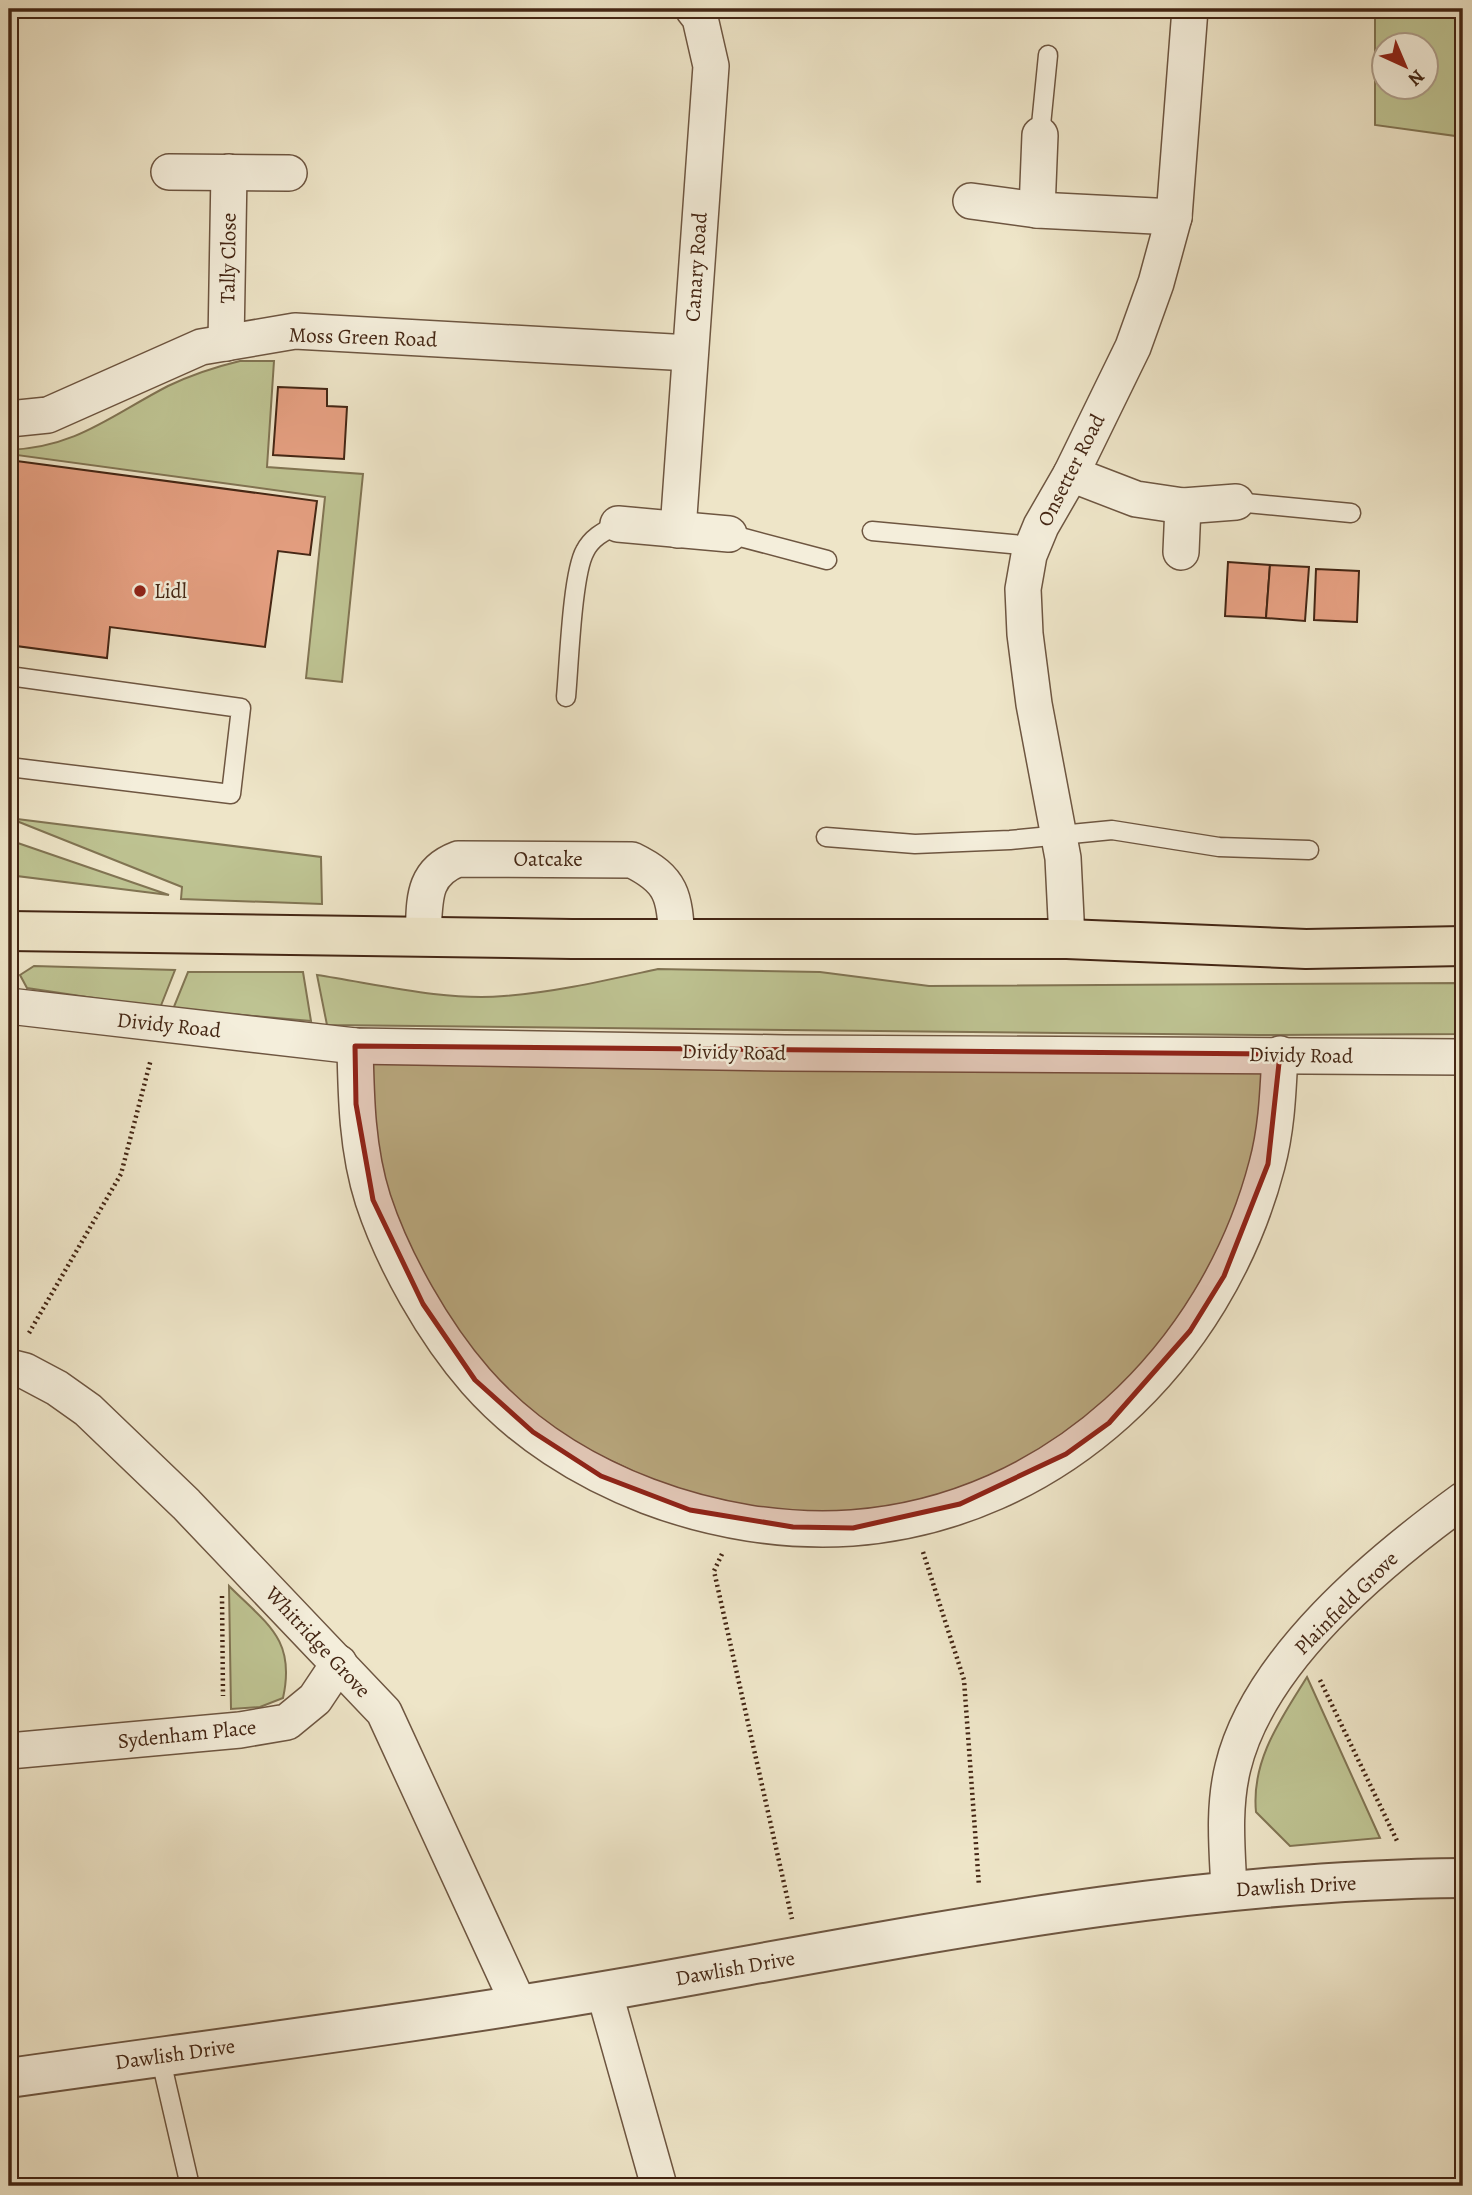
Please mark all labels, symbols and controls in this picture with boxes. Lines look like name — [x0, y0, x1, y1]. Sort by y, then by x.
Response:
north arrow — [1370, 32, 1440, 102]
text: N — [1402, 63, 1430, 92]
street label: Canary Road — [678, 211, 714, 323]
street label: Tally Close — [213, 212, 243, 304]
street label: Moss Green Road — [288, 320, 438, 354]
street label: Onsetter Road — [1031, 408, 1112, 531]
place label: Lidl — [154, 577, 187, 605]
marker: Lidl — [132, 583, 148, 599]
street label: Oatcake — [513, 845, 583, 873]
street label: Dividy Road — [116, 1006, 223, 1044]
street label: Dividy Road — [682, 1037, 787, 1067]
street label: Dividy Road — [1249, 1040, 1354, 1070]
street label: Plainfield Grove — [1288, 1545, 1404, 1661]
street label: Whitridge Grove — [258, 1580, 377, 1704]
street label: Sydenham Place — [116, 1713, 258, 1755]
street label: Dawlish Drive — [1235, 1869, 1357, 1903]
street label: Dawlish Drive — [673, 1944, 797, 1992]
street label: Dawlish Drive — [113, 2032, 237, 2076]

